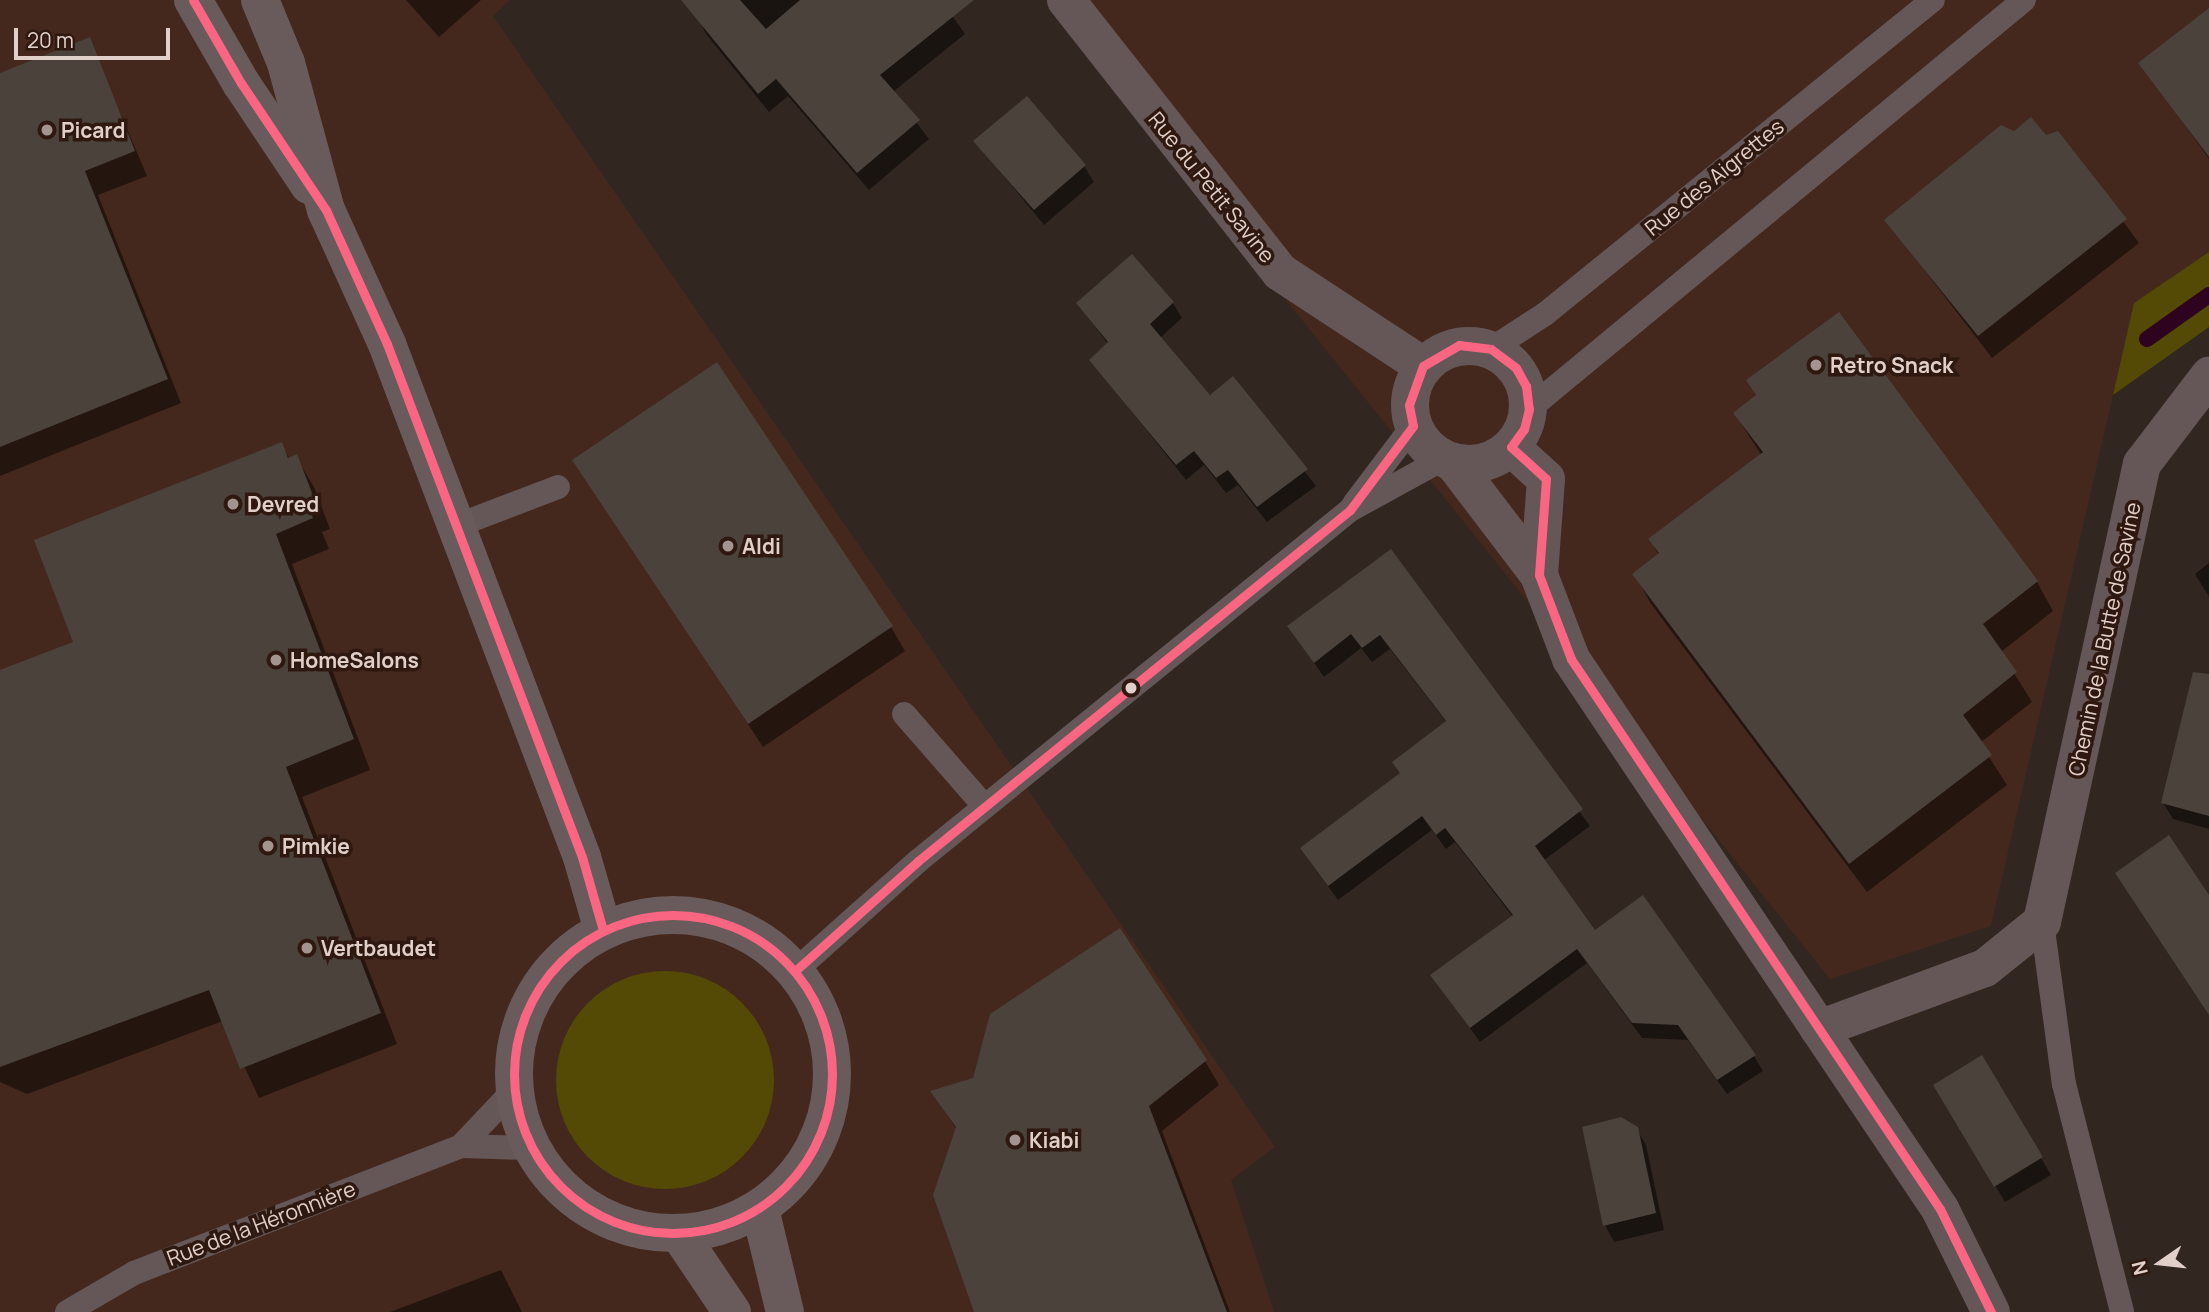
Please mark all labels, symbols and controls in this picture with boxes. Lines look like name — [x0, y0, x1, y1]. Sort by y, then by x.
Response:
scale bar — [18, 14, 173, 58]
text: 20 m — [27, 26, 74, 54]
street label: Rue du Petit Savine — [1144, 107, 1280, 267]
street label: Rue des Aigrettes — [1640, 113, 1788, 241]
place label: Picard — [61, 117, 125, 143]
marker: Picard — [39, 122, 55, 138]
place label: Retro Snack — [1830, 352, 1953, 378]
marker: Retro Snack — [1808, 357, 1824, 373]
place label: Devred — [247, 491, 319, 517]
marker: Devred — [225, 496, 241, 512]
street label: Chemin de la Butte de Savine — [2063, 500, 2145, 778]
place label: Aldi — [742, 533, 781, 559]
marker: Aldi — [720, 538, 736, 554]
place label: HomeSalons — [290, 647, 419, 673]
marker: HomeSalons — [268, 652, 284, 668]
unlabelled marker — [1124, 681, 1138, 695]
place label: Pimkie — [282, 833, 350, 859]
marker: Pimkie — [260, 838, 276, 854]
place label: Vertbaudet — [321, 935, 436, 961]
marker: Vertbaudet — [299, 940, 315, 956]
place label: Kiabi — [1029, 1127, 1079, 1153]
marker: Kiabi — [1007, 1132, 1023, 1148]
street label: Rue de la Héronnière — [163, 1175, 359, 1271]
north arrow — [2125, 1228, 2195, 1298]
text: N — [2125, 1258, 2154, 1278]

